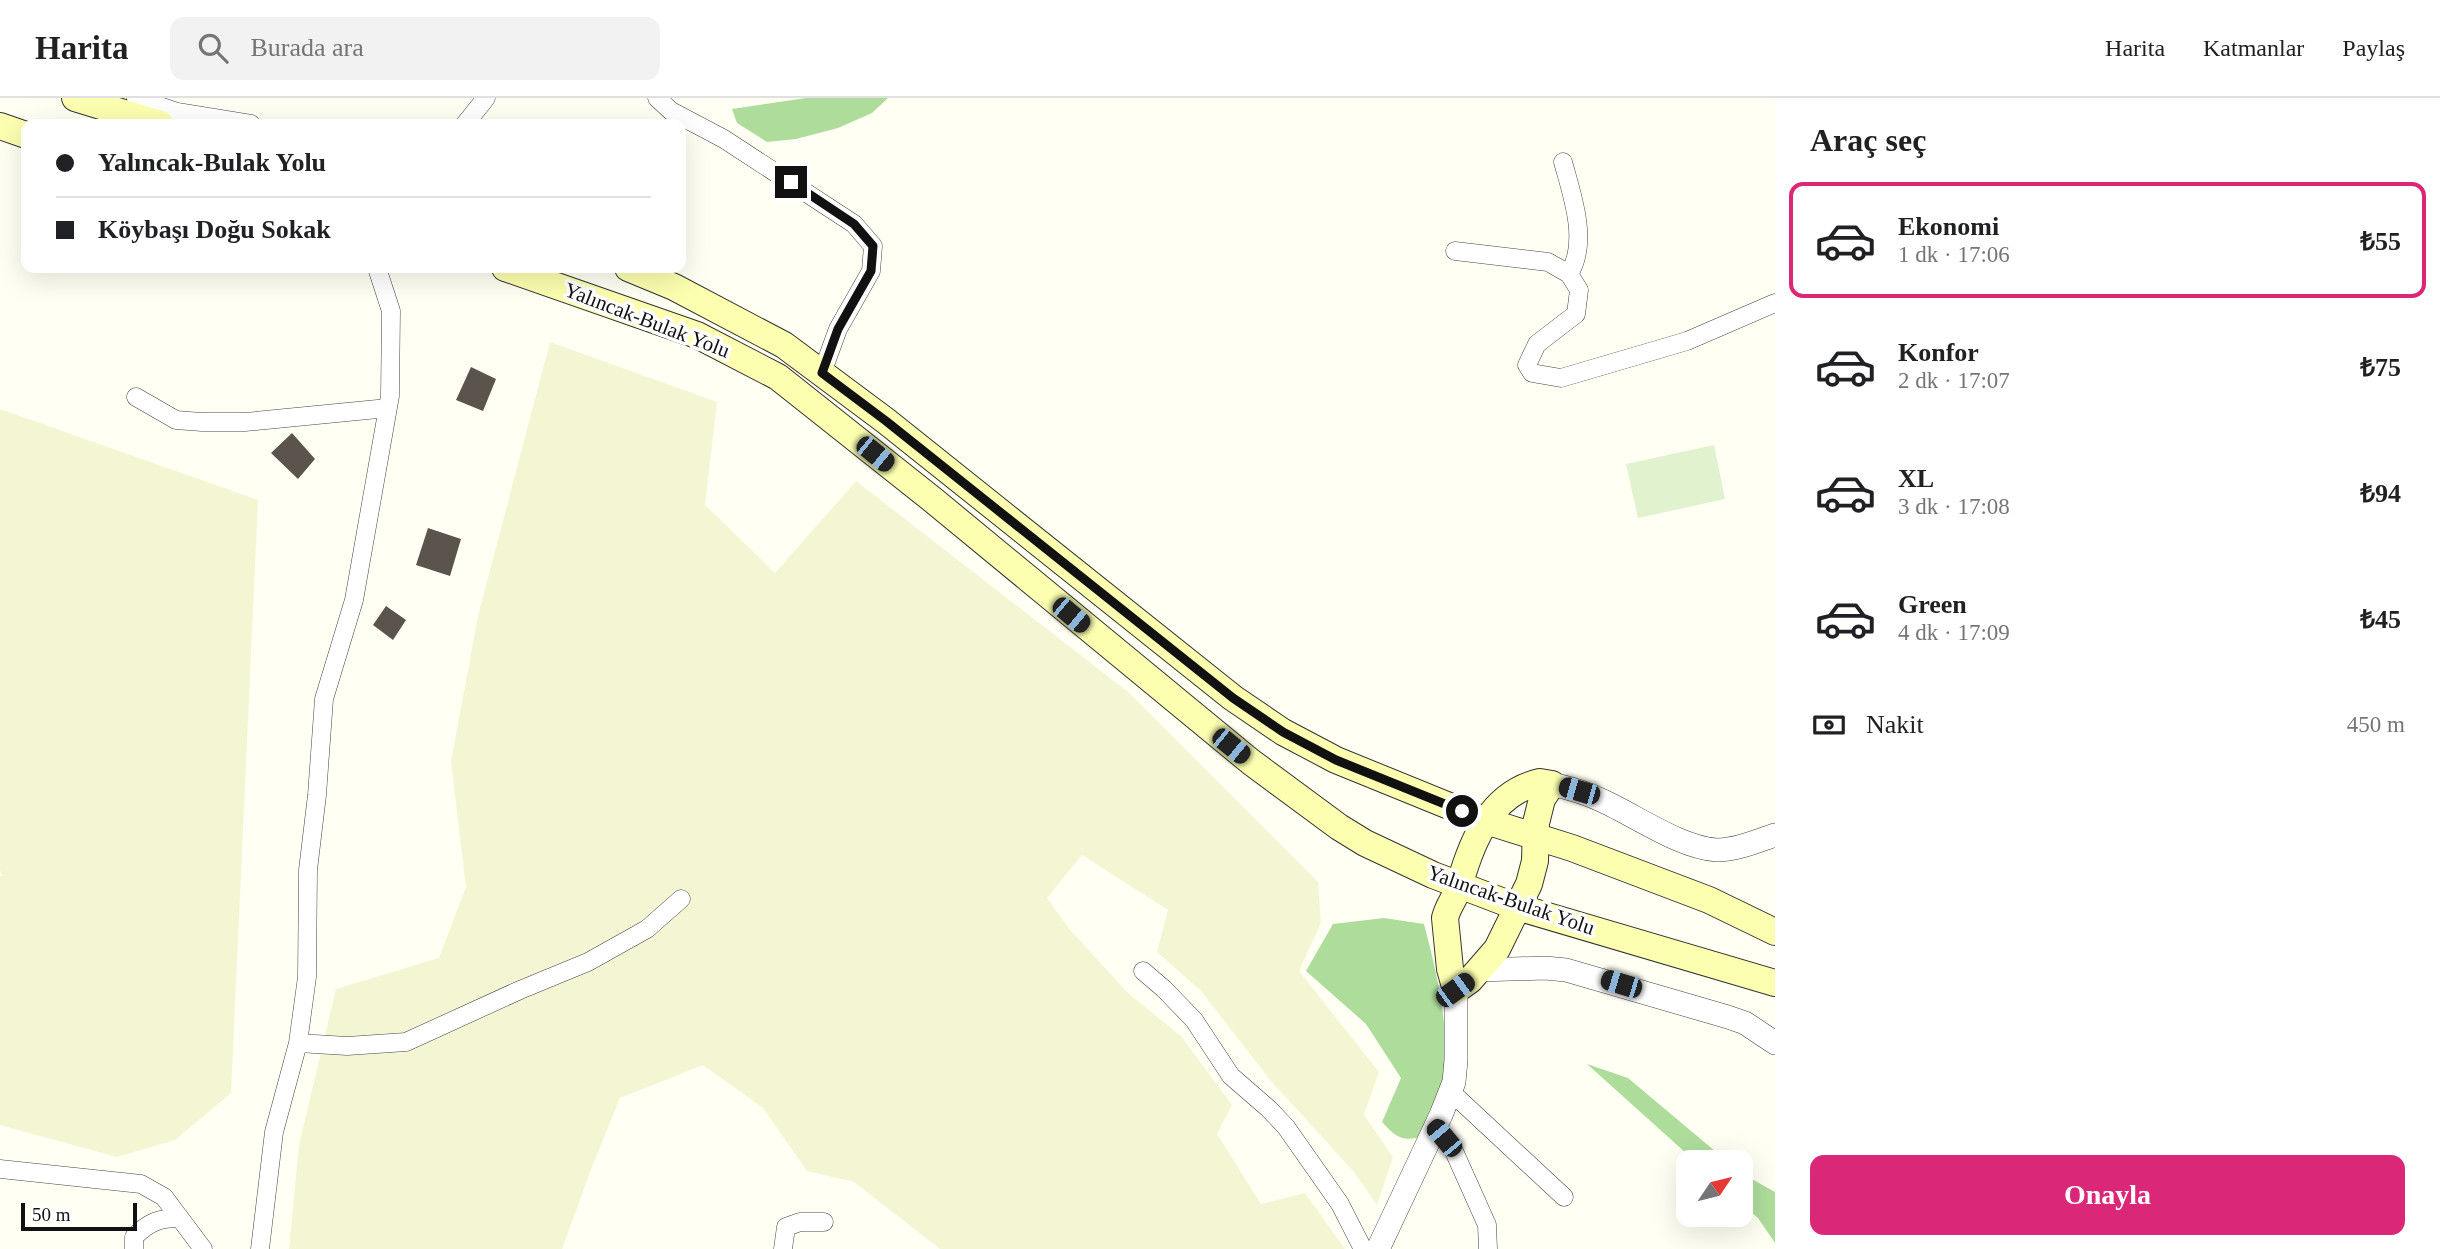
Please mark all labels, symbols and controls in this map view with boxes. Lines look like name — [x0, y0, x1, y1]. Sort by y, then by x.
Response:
search box — [170, 17, 660, 80]
icon: search — [194, 29, 232, 67]
text: Harita — [35, 30, 128, 66]
text: Burada ara — [250, 33, 364, 62]
text: Harita — [2105, 35, 2165, 61]
text: Katmanlar — [2203, 35, 2304, 61]
text: Paylaş — [2342, 35, 2405, 61]
text: Araç seç — [1810, 122, 1926, 158]
text: Yalıncak-Bulak Yolu — [98, 148, 326, 177]
route end — [775, 166, 807, 198]
icon: car — [1814, 209, 1877, 272]
text: Ekonomi — [1898, 212, 1999, 241]
text: Köybaşı Doğu Sokak — [98, 215, 331, 244]
text: ₺55 — [2360, 227, 2401, 256]
text: 1 dk · 17:06 — [1898, 242, 2010, 267]
street label: Yalıncak-Bulak Yolu — [561, 277, 734, 363]
icon: car — [1814, 335, 1877, 398]
text: Konfor — [1898, 338, 1979, 367]
text: ₺75 — [2360, 353, 2401, 382]
text: 2 dk · 17:07 — [1898, 368, 2010, 393]
car — [853, 433, 898, 475]
icon: car — [1814, 461, 1877, 524]
text: XL — [1898, 464, 1934, 493]
text: ₺94 — [2360, 479, 2401, 508]
text: 3 dk · 17:08 — [1898, 494, 2010, 519]
icon: car — [1814, 587, 1877, 650]
text: Green — [1898, 590, 1967, 619]
car — [1049, 593, 1094, 637]
text: ₺45 — [2360, 605, 2401, 634]
text: 4 dk · 17:09 — [1898, 620, 2010, 645]
icon: cash — [1810, 706, 1848, 744]
text: Nakit — [1866, 710, 1924, 739]
text: 450 m — [2347, 712, 2405, 737]
car — [1209, 725, 1254, 767]
car — [1556, 775, 1603, 807]
route start — [1446, 795, 1478, 827]
street label: Yalıncak-Bulak Yolu — [1424, 860, 1598, 940]
car — [1598, 968, 1645, 1000]
car — [1432, 969, 1479, 1011]
car — [1423, 1115, 1466, 1161]
north arrow — [1676, 1150, 1754, 1227]
map controls — [1676, 1150, 1753, 1227]
button: Onayla — [1810, 1155, 2405, 1235]
scale bar — [21, 1200, 136, 1232]
text: 50 m — [32, 1204, 71, 1225]

